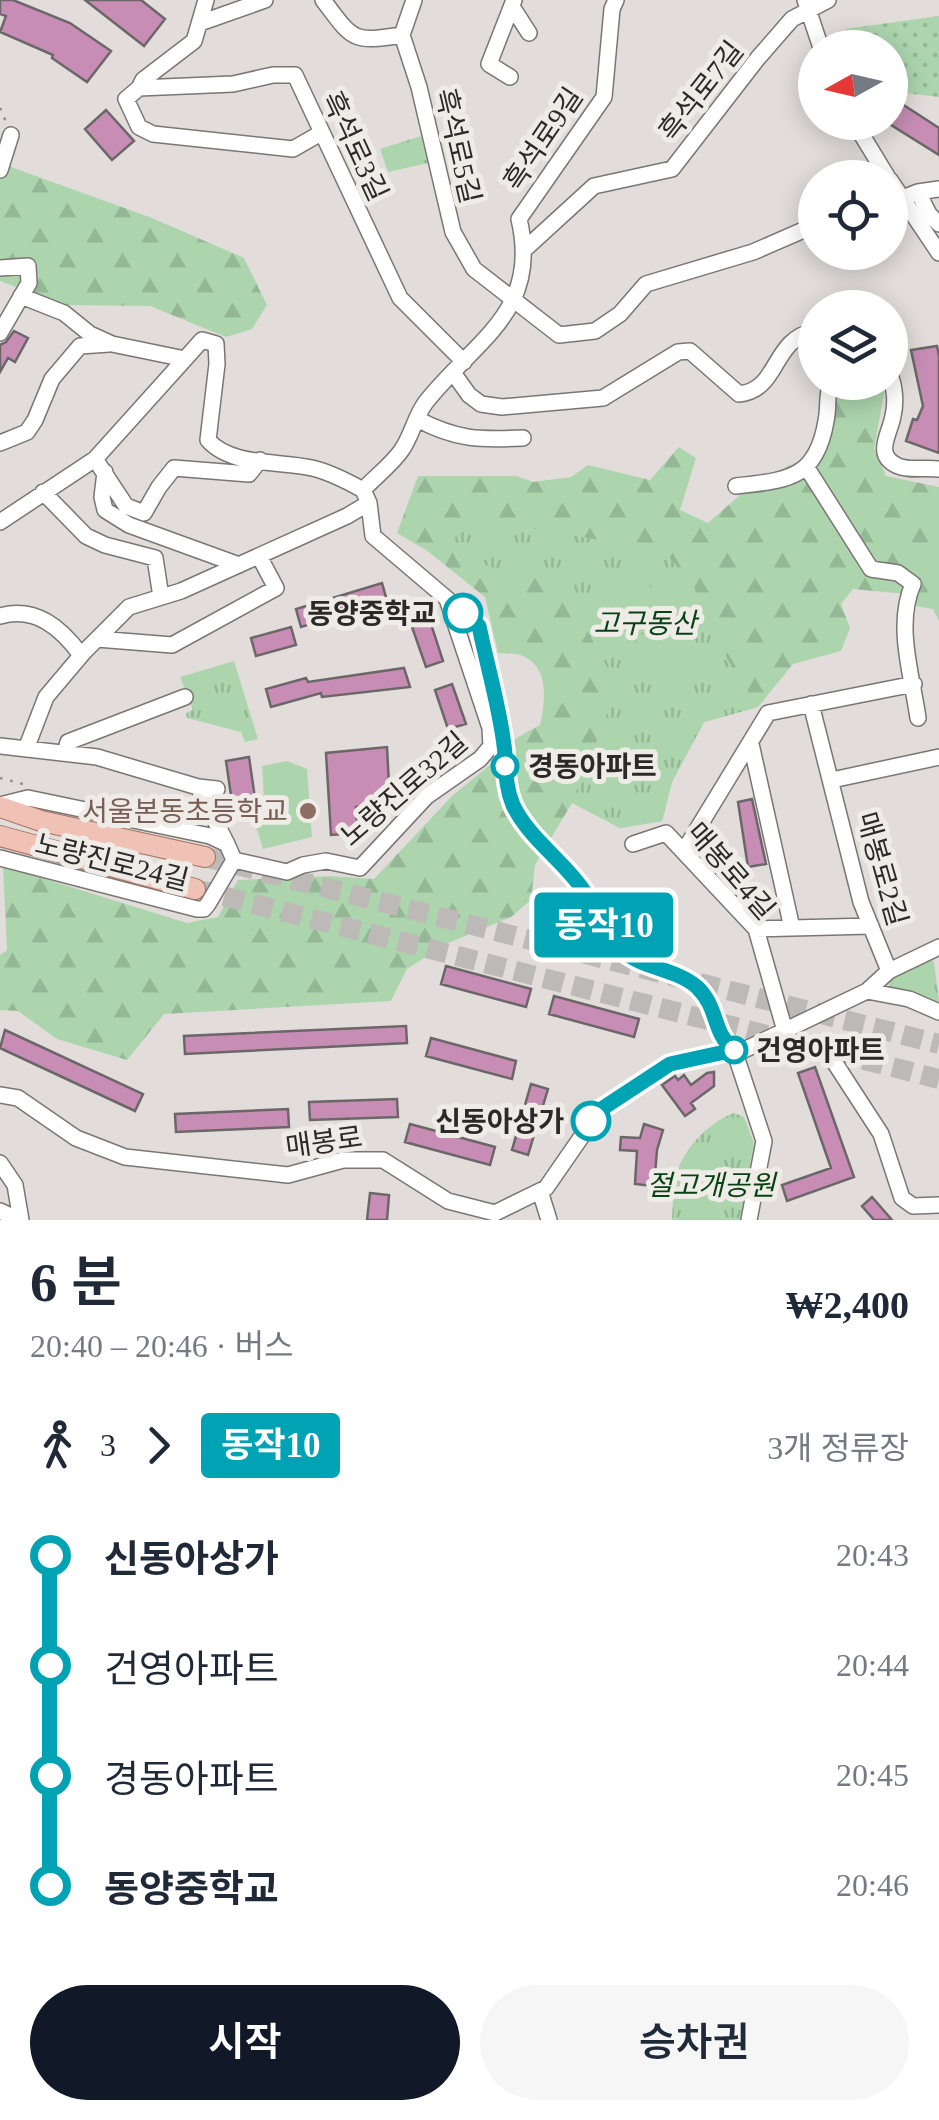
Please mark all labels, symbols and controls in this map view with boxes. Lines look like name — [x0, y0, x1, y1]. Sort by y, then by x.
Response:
north arrow — [798, 30, 908, 140]
map controls — [798, 30, 908, 400]
street label: 흑석로7길 — [653, 35, 749, 147]
street label: 흑석로9길 — [497, 82, 589, 196]
street label: 흑석로5길 — [430, 85, 486, 207]
street label: 흑석로3길 — [316, 86, 394, 206]
button: locate — [798, 160, 908, 270]
button: layers — [798, 290, 908, 400]
marker: 동양중학교 — [444, 594, 482, 632]
place label: 동양중학교 — [307, 598, 436, 629]
park label: 고구동산 — [593, 608, 700, 639]
street label: 노량진로32길 — [335, 726, 473, 852]
place label: 경동아파트 — [528, 751, 657, 782]
marker: 경동아파트 — [492, 753, 518, 779]
place label: 서울본동초등학교 — [82, 796, 288, 827]
marker: 서울본동초등학교 — [297, 800, 319, 822]
street label: 매봉로2길 — [851, 808, 913, 930]
street label: 매봉로4길 — [681, 817, 781, 925]
street label: 노량진로24길 — [32, 828, 192, 896]
line badge: 동작10 — [534, 892, 674, 958]
text: 동작10 — [554, 906, 654, 945]
place label: 건영아파트 — [756, 1035, 885, 1066]
marker: 건영아파트 — [721, 1037, 747, 1063]
marker: 신동아상가 — [572, 1102, 610, 1140]
place label: 신동아상가 — [435, 1106, 564, 1137]
street label: 매봉로 — [284, 1121, 364, 1163]
park label: 절고개공원 — [647, 1170, 778, 1201]
text: 6 분 — [30, 1252, 122, 1313]
text: ₩2,400 — [786, 1284, 909, 1326]
text: 20:40 – 20:46 · 버스 — [30, 1328, 293, 1364]
icon: walk — [30, 1418, 85, 1473]
icon: forward — [131, 1418, 186, 1473]
text: 동작10 — [221, 1426, 320, 1465]
text: 3 — [100, 1427, 116, 1463]
text: 3개 정류장 — [767, 1430, 909, 1466]
text: 20:43 — [836, 1537, 909, 1573]
text: 신동아상가 — [104, 1538, 279, 1580]
text: 20:44 — [836, 1647, 909, 1683]
text: 건영아파트 — [104, 1648, 279, 1690]
text: 20:45 — [836, 1757, 909, 1793]
text: 경동아파트 — [104, 1758, 279, 1800]
text: 20:46 — [836, 1867, 909, 1903]
text: 동양중학교 — [104, 1868, 279, 1910]
button: 시작 — [30, 1985, 460, 2100]
button: 승차권 — [480, 1985, 909, 2100]

